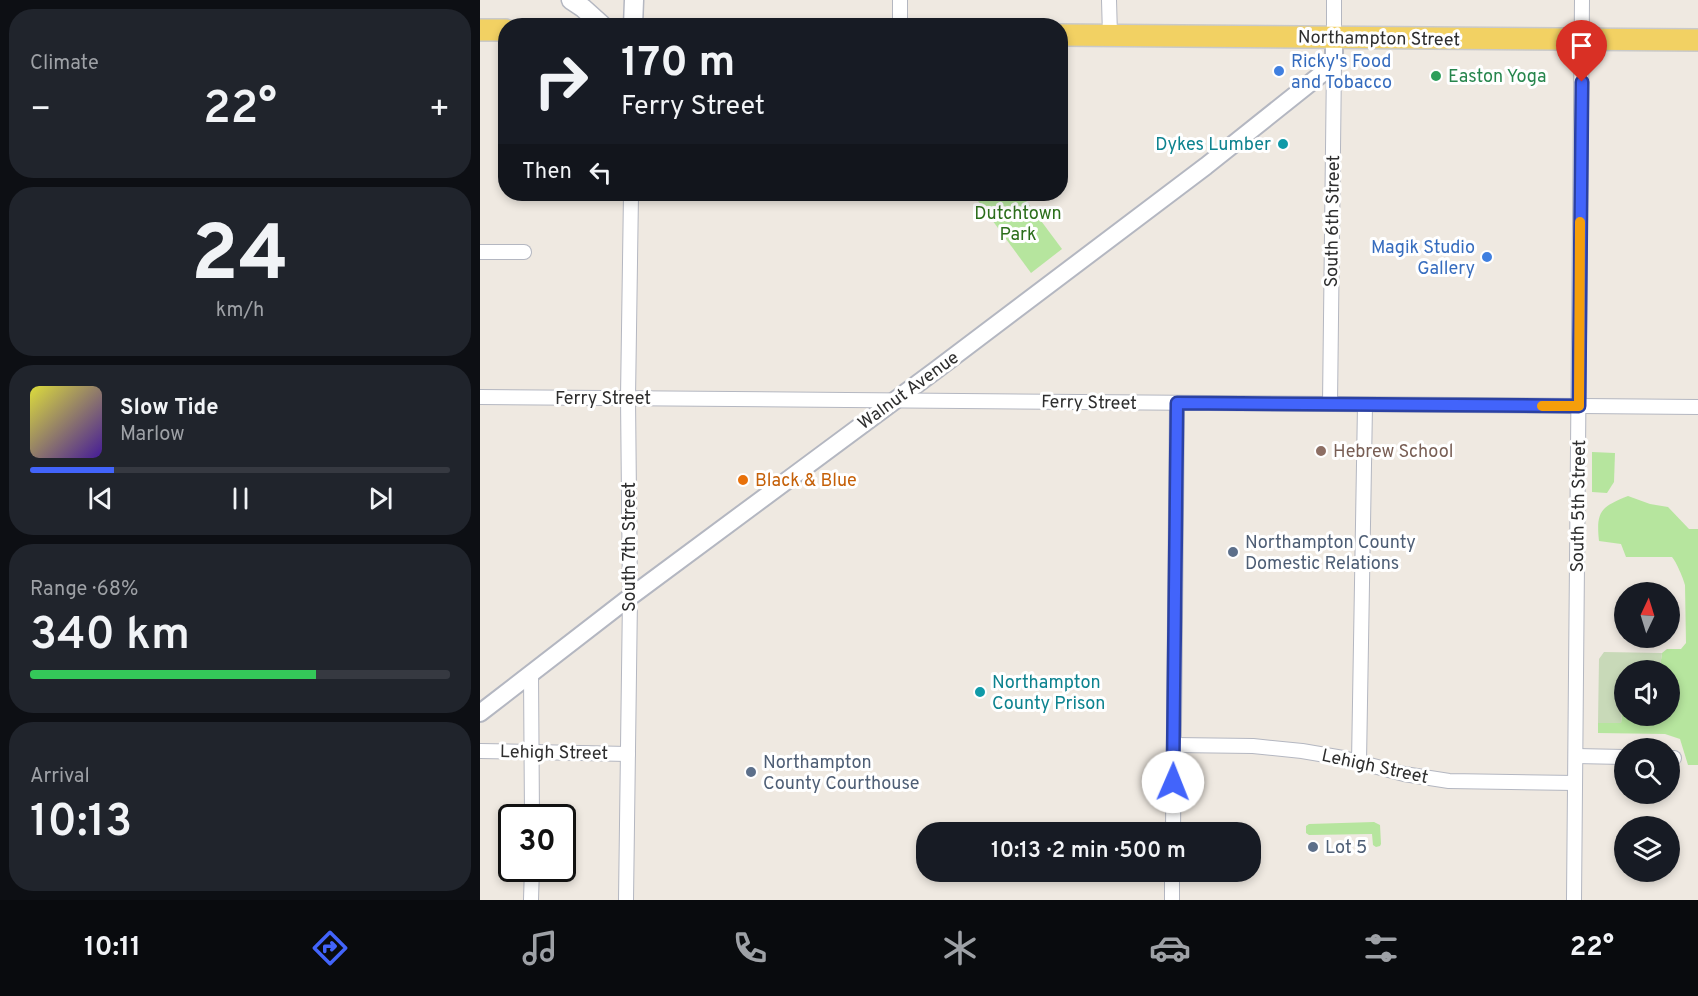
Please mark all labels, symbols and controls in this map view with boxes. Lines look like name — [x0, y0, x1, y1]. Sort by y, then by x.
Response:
pin — [1556, 20, 1607, 82]
street label: Northampton Street — [1298, 27, 1460, 52]
icon: arrive — [1565, 29, 1598, 62]
text: 170 m — [621, 38, 735, 91]
icon: right — [522, 42, 600, 120]
text: Climate — [30, 51, 99, 77]
place label: Ricky's Food and Tobacco — [1291, 51, 1392, 95]
marker: Ricky's Food and Tobacco — [1272, 64, 1286, 78]
place label: Easton Yoga — [1448, 66, 1547, 89]
marker: Easton Yoga — [1429, 69, 1443, 83]
text: 22° — [203, 82, 277, 139]
text: − — [30, 90, 51, 132]
text: + — [429, 90, 450, 132]
text: Ferry Street — [621, 90, 765, 124]
place label: Dykes Lumber — [1155, 134, 1271, 157]
marker: Dykes Lumber — [1276, 137, 1290, 151]
street label: South 6th Street — [1321, 155, 1346, 287]
icon: left — [584, 156, 617, 189]
text: Then — [522, 159, 572, 186]
park label: Dutchtown Park — [974, 203, 1062, 247]
text: 24 — [191, 209, 289, 308]
place label: Magik Studio Gallery — [1371, 237, 1475, 281]
marker: Magik Studio Gallery — [1480, 250, 1494, 264]
text: km/h — [216, 298, 264, 324]
street label: Walnut Avenue — [854, 347, 964, 436]
street label: Ferry Street — [555, 388, 651, 411]
street label: Ferry Street — [1041, 391, 1137, 416]
text: Slow Tide — [120, 395, 219, 422]
text: Marlow — [120, 422, 184, 448]
street label: South 5th Street — [1567, 439, 1592, 573]
place label: Hebrew School — [1333, 441, 1453, 464]
marker: Hebrew School — [1314, 444, 1328, 458]
place label: Black & Blue — [755, 470, 857, 493]
marker: Black & Blue — [736, 473, 750, 487]
icon: previous — [84, 482, 117, 515]
icon: pause — [224, 482, 257, 515]
icon: next — [364, 482, 397, 515]
street label: South 7th Street — [619, 482, 642, 612]
place label: Northampton County Domestic Relations — [1245, 532, 1416, 576]
marker: Northampton County Domestic Relations — [1226, 545, 1240, 559]
text: Range · 68% — [30, 577, 138, 603]
north arrow — [1614, 582, 1680, 648]
map controls — [1614, 582, 1680, 882]
text: 340 km — [30, 608, 190, 665]
button: sound — [1614, 660, 1680, 726]
place label: Northampton County Prison — [992, 672, 1105, 716]
marker: Northampton County Prison — [973, 685, 987, 699]
button: search — [1614, 738, 1680, 804]
street label: Lehigh Street — [500, 741, 608, 766]
street label: Lehigh Street — [1319, 745, 1430, 790]
position arrow — [1141, 750, 1205, 814]
place label: Northampton County Courthouse — [763, 752, 919, 796]
text: Arrival — [30, 764, 90, 790]
marker: Northampton County Courthouse — [744, 765, 758, 779]
text: 10:13 — [30, 795, 132, 852]
speed limit sign: 30 — [498, 804, 576, 882]
button: layers — [1614, 816, 1680, 882]
place label: Lot 5 — [1325, 837, 1367, 860]
text: 10:13 · 2 min · 500 m — [991, 838, 1186, 865]
marker: Lot 5 — [1306, 840, 1320, 854]
icon: directions — [309, 927, 351, 969]
icon: music — [519, 927, 561, 969]
icon: phone — [729, 927, 771, 969]
icon: climate — [939, 927, 981, 969]
icon: car — [1149, 927, 1191, 969]
icon: filters — [1360, 927, 1402, 969]
text: 10:11 — [84, 931, 141, 965]
text: 22° — [1570, 931, 1614, 965]

